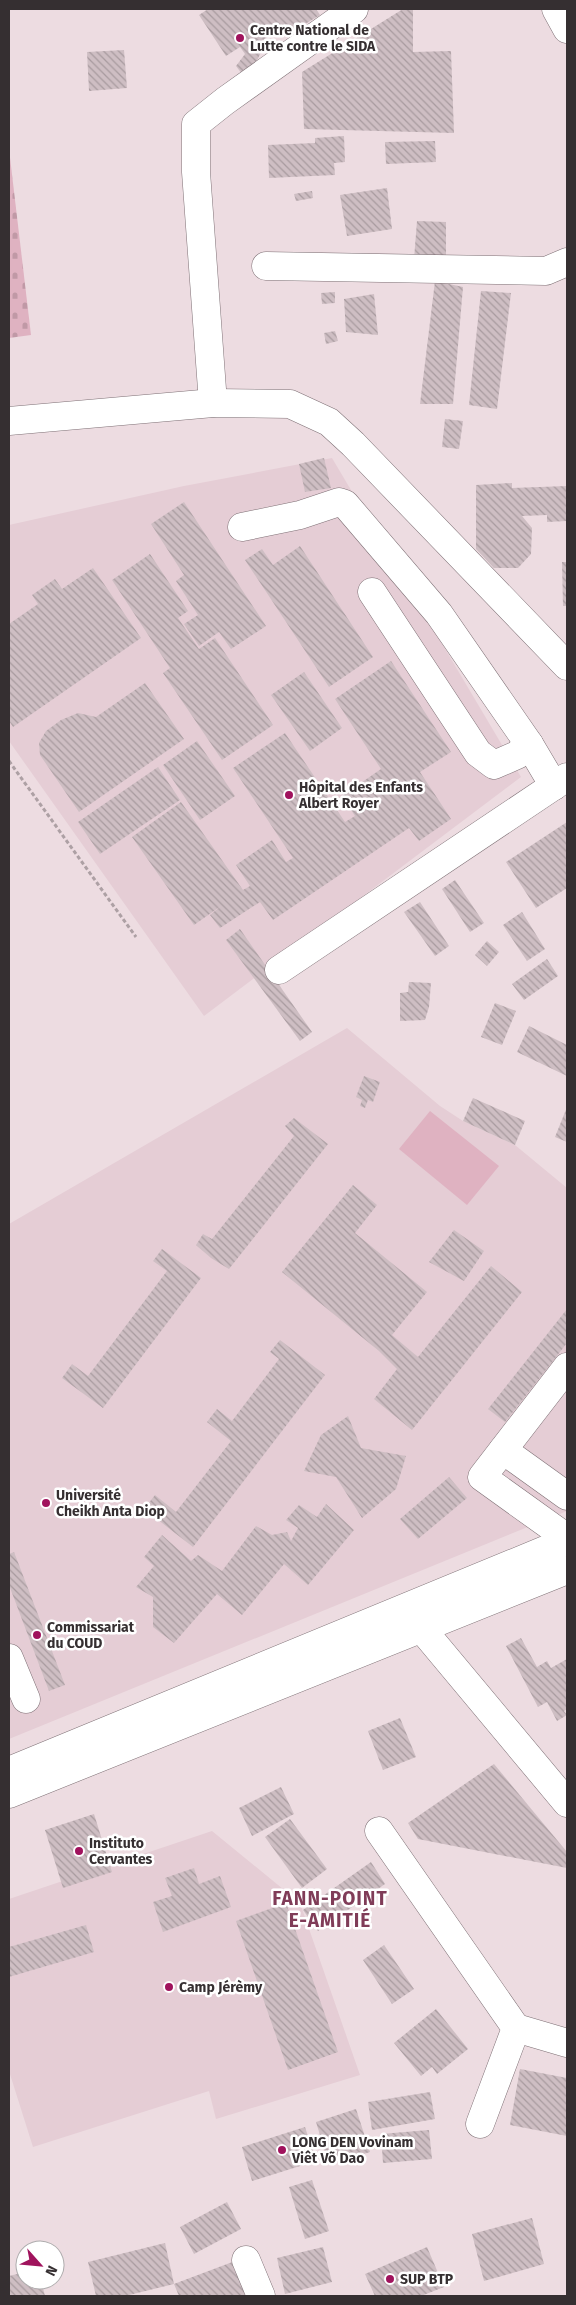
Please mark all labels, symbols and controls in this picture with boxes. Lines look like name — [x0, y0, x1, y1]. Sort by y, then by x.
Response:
place label: Centre National de Lutte contre le SIDA — [250, 22, 376, 55]
marker: Centre National de Lutte contre le SIDA — [234, 32, 246, 44]
place label: Hôpital des Enfants Albert Royer — [298, 779, 423, 812]
marker: Hôpital des Enfants Albert Royer — [283, 789, 295, 801]
place label: Université Cheikh Anta Diop — [56, 1487, 165, 1520]
marker: Université Cheikh Anta Diop — [40, 1497, 52, 1509]
place label: Commissariat du COUD — [47, 1619, 135, 1652]
marker: Commissariat du COUD — [31, 1629, 43, 1641]
place label: Instituto Cervantes — [89, 1835, 153, 1868]
marker: Instituto Cervantes — [73, 1845, 85, 1857]
district label: FANN-POINT E-AMITIÉ — [272, 1887, 388, 1932]
place label: Camp Jérèmy — [179, 1979, 263, 1996]
marker: Camp Jérèmy — [163, 1981, 175, 1993]
place label: LONG DEN Vovinam Viêt Võ Dao — [291, 2134, 414, 2167]
marker: LONG DEN Vovinam Viêt Võ Dao — [276, 2144, 288, 2156]
north arrow — [15, 2240, 65, 2290]
text: N — [41, 2263, 61, 2279]
place label: SUP BTP — [400, 2271, 454, 2288]
marker: SUP BTP — [384, 2273, 396, 2285]

